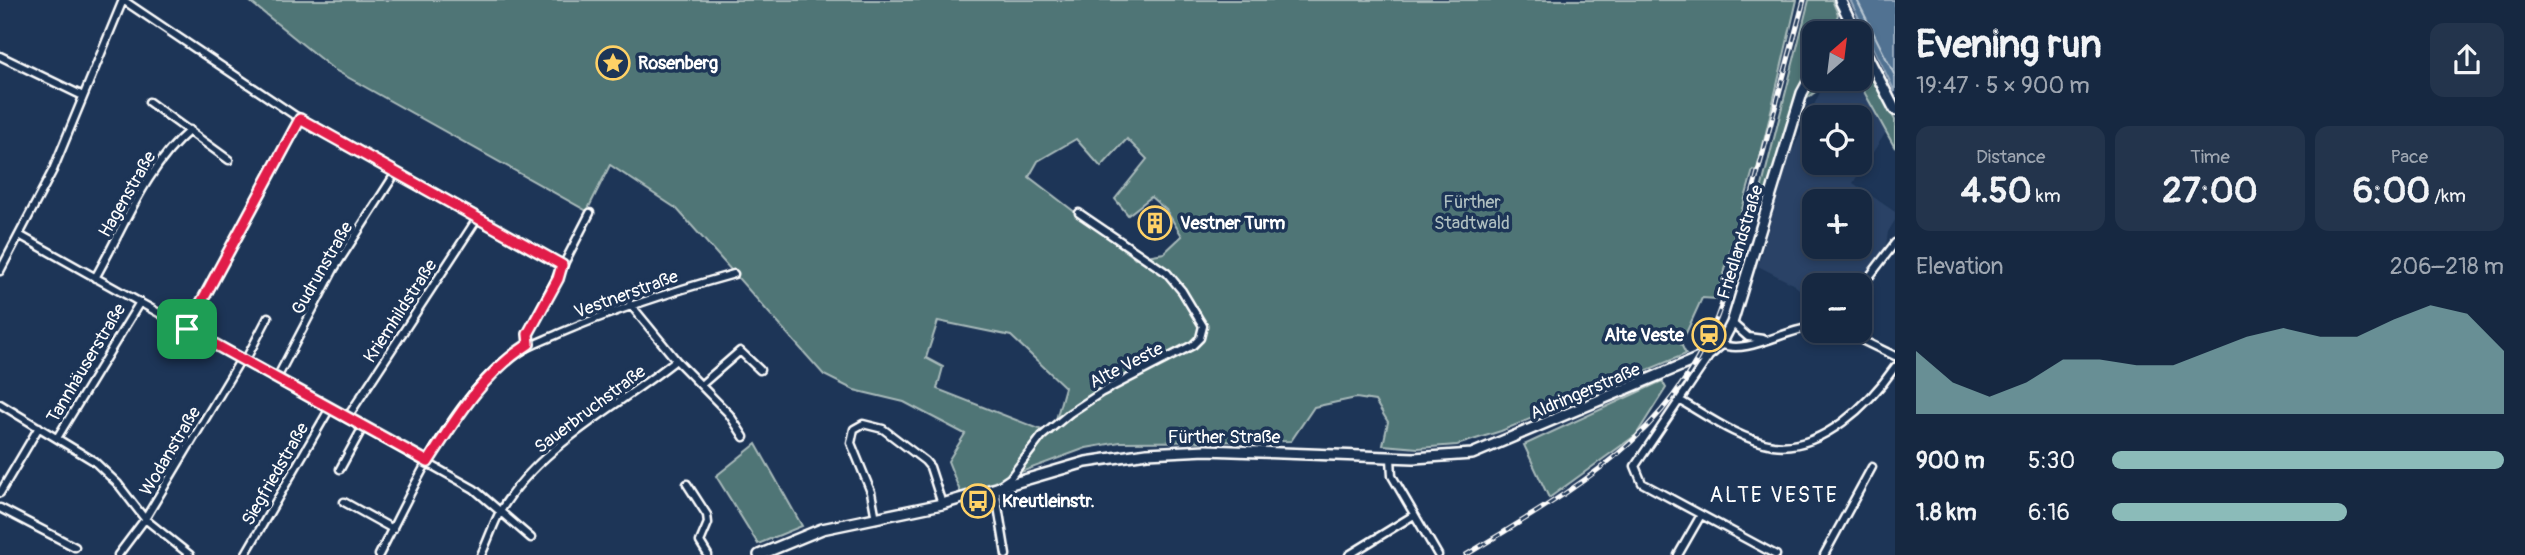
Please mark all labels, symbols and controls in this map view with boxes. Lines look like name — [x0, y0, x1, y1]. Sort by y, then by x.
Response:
north arrow — [1802, 21, 1872, 91]
map controls — [1802, 21, 1872, 343]
text: Evening run — [1916, 21, 2102, 69]
button: share — [2430, 23, 2504, 97]
place icon: Rosenberg — [594, 44, 632, 82]
place label: Rosenberg — [638, 52, 718, 75]
text: 19:47 · 5 × 900 m — [1916, 71, 2090, 100]
button: locate — [1802, 105, 1872, 175]
text: Distance — [1976, 145, 2045, 169]
text: Time — [2190, 145, 2230, 169]
text: Pace — [2391, 145, 2428, 169]
street label: Hagenstraße — [93, 147, 161, 242]
text: 4.50 — [1961, 169, 2032, 213]
text: 27:00 — [2162, 169, 2258, 213]
text: 6:00 — [2353, 169, 2430, 213]
street label: Friedlandstraße — [1712, 182, 1769, 302]
text: km — [2032, 184, 2061, 208]
text: /km — [2430, 184, 2466, 208]
button: + — [1802, 189, 1872, 259]
park label: Fürther Stadtwald — [1434, 191, 1510, 235]
building icon: Vestner Turm — [1136, 204, 1174, 242]
place label: Vestner Turm — [1180, 212, 1285, 235]
street label: Gudrunstraße — [286, 217, 358, 319]
text: Elevation — [1916, 252, 2004, 281]
text: 206–218 m — [2390, 252, 2504, 281]
street label: Kriemhildstraße — [358, 255, 443, 367]
street label: Vestnerstraße — [571, 265, 682, 324]
button: − — [1802, 273, 1872, 343]
street label: Tannhäuserstraße — [42, 299, 131, 427]
pin — [157, 299, 217, 359]
icon: arrive — [168, 310, 206, 348]
station icon: Alte Veste — [1690, 316, 1728, 354]
place label: Alte Veste — [1604, 324, 1685, 347]
street label: Alte Veste — [1085, 337, 1167, 394]
street label: Aldringerstraße — [1527, 358, 1644, 425]
street label: Sauerbruchstraße — [530, 360, 651, 459]
street label: Wodanstraße — [135, 402, 206, 500]
street label: Siegfriedstraße — [237, 419, 314, 530]
street label: Fürther Straße — [1168, 426, 1280, 449]
text: 900 m — [1916, 446, 1985, 475]
text: 5:30 — [2028, 446, 2075, 475]
bus stop icon: Kreutleinstr. — [959, 482, 997, 520]
district label: ALTE VESTE — [1709, 482, 1839, 509]
place label: Kreutleinstr. — [1002, 490, 1095, 513]
text: 1.8 km — [1916, 498, 1977, 527]
text: 6:16 — [2028, 498, 2070, 527]

